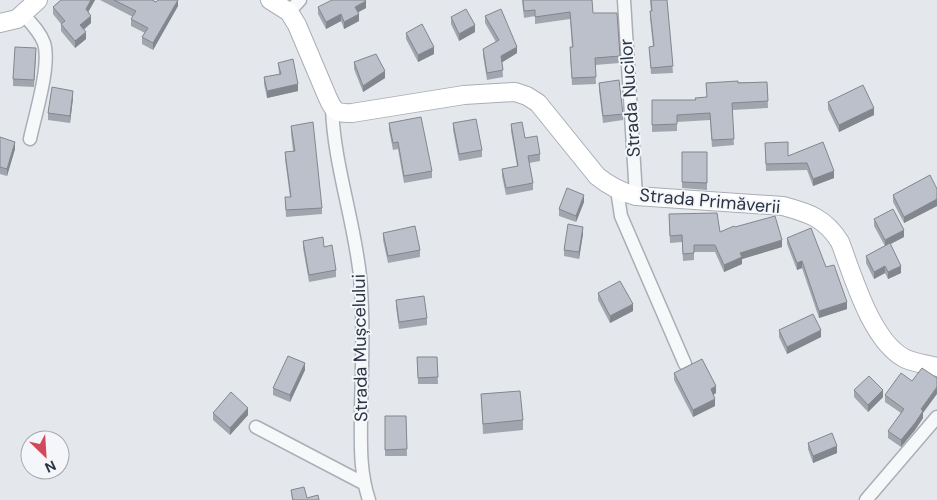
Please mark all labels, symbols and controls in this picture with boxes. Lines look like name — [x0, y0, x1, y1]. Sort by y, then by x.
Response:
street label: Strada Nucilor — [614, 38, 646, 158]
street label: Strada Primăverii — [639, 183, 781, 219]
street label: Strada Mușcelului — [347, 274, 373, 422]
north arrow — [20, 430, 70, 480]
text: N — [42, 456, 59, 477]

